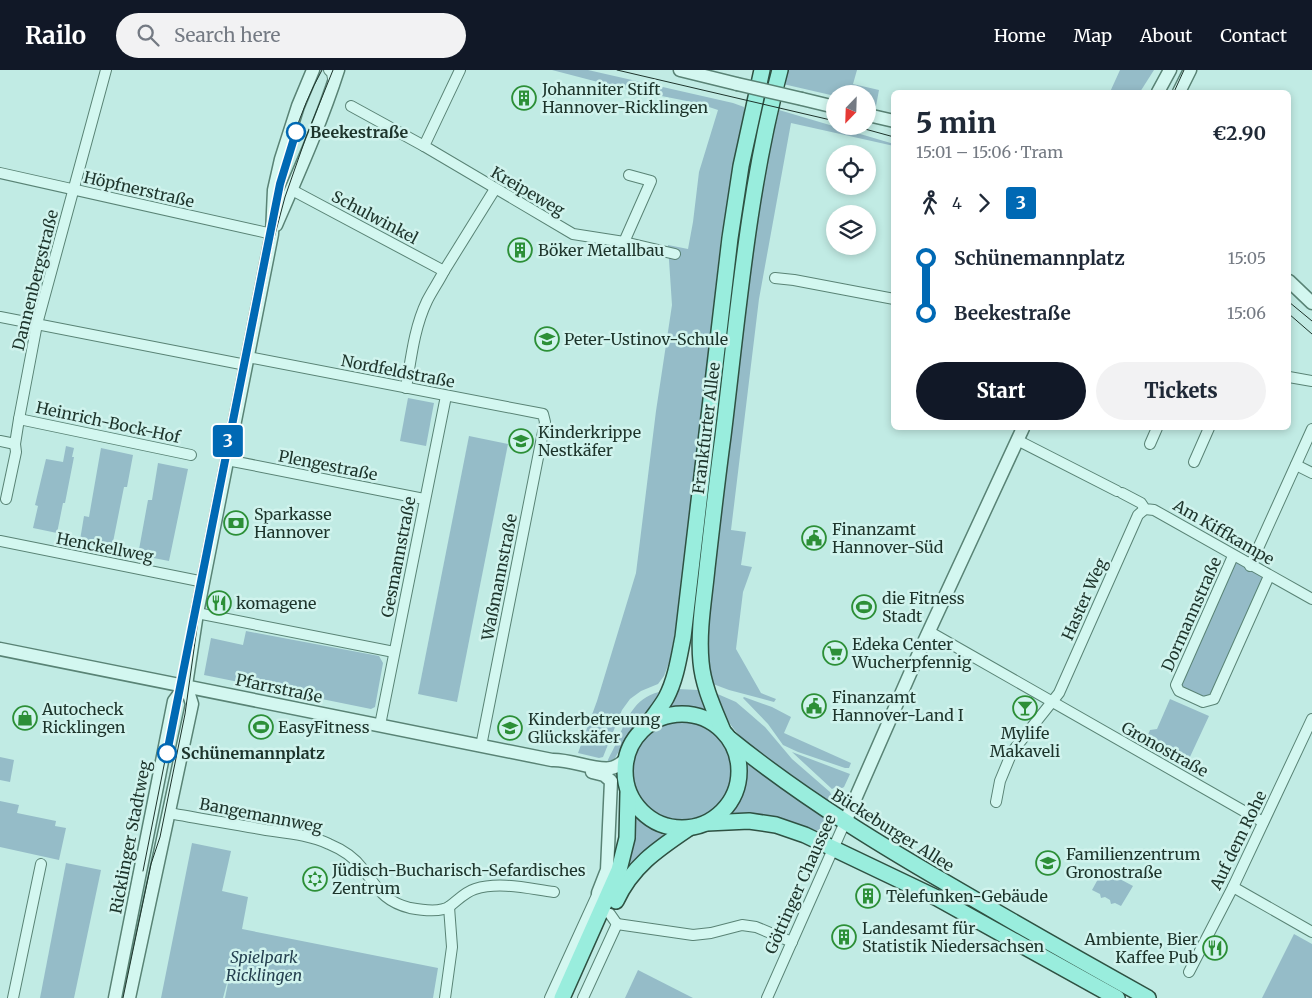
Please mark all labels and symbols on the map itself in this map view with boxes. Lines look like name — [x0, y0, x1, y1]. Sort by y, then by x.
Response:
place label: Johanniter Stift Hannover-Ricklingen — [541, 79, 708, 117]
building icon: Johanniter Stift Hannover-Ricklingen — [511, 85, 537, 111]
north arrow — [826, 85, 876, 135]
marker: Beekestraße — [286, 122, 306, 142]
place label: Beekestraße — [310, 122, 409, 142]
street label: Kreipeweg — [488, 162, 569, 220]
street label: Höpfnerstraße — [82, 167, 196, 211]
street label: Schulwinkel — [328, 186, 422, 248]
street label: Dannenbergstraße — [8, 208, 62, 352]
building icon: Böker Metallbau — [507, 237, 533, 263]
place label: Böker Metallbau — [538, 240, 664, 260]
school or university icon: Peter-Ustinov-Schule — [534, 326, 560, 352]
place label: Peter-Ustinov-Schule — [564, 329, 728, 349]
street label: Nordfeldstraße — [339, 350, 457, 392]
street label: Frankfurter Allee — [688, 361, 724, 495]
street label: Heinrich-Bock-Hof — [34, 397, 183, 447]
place label: Kinderkrippe Nestkäfer — [538, 422, 641, 460]
line badge: 3 — [212, 425, 244, 457]
school or university icon: Kinderkrippe Nestkäfer — [508, 428, 534, 454]
street label: Plengestraße — [277, 446, 379, 484]
street label: Gesmannstraße — [376, 495, 420, 619]
street label: Am Kiffkampe — [1169, 495, 1278, 569]
place label: Sparkasse Hannover — [254, 504, 332, 542]
bank icon: Sparkasse Hannover — [223, 510, 249, 536]
street label: Waßmannstraße — [477, 512, 521, 643]
place label: Finanzamt Hannover-Süd — [832, 519, 944, 557]
public building icon: Finanzamt Hannover-Süd — [801, 525, 827, 551]
street label: Henckellweg — [55, 528, 156, 566]
street label: Dormannstraße — [1157, 554, 1225, 674]
street label: Haster Weg — [1057, 555, 1111, 643]
place label: die Fitness Stadt — [882, 588, 965, 626]
restaurant icon: komagene — [206, 590, 232, 616]
place label: komagene — [236, 593, 316, 613]
sports icon: die Fitness Stadt — [851, 594, 877, 620]
place label: Edeka Center Wucherpfennig — [851, 634, 972, 672]
supermarket icon: Edeka Center Wucherpfennig — [822, 640, 848, 666]
street label: Pfarrstraße — [234, 669, 324, 707]
place label: Finanzamt Hannover-Land I — [832, 687, 964, 725]
public building icon: Finanzamt Hannover-Land I — [801, 693, 827, 719]
bar icon: Mylife Makaveli — [1012, 695, 1038, 721]
place label: Autocheck Ricklingen — [41, 699, 126, 737]
shop icon: Autocheck Ricklingen — [12, 705, 38, 731]
place label: Kinderbetreuung Glückskäfer — [528, 709, 660, 747]
sports icon: EasyFitness — [248, 714, 274, 740]
school or university icon: Kinderbetreuung Glückskäfer — [497, 715, 523, 741]
place label: EasyFitness — [278, 717, 370, 737]
street label: Gronostraße — [1118, 717, 1212, 781]
place label: Mylife Makaveli — [990, 723, 1060, 761]
marker: Schünemannplatz — [157, 743, 177, 763]
place label: Schünemannplatz — [181, 743, 325, 763]
street label: Ricklinger Stadtweg — [105, 758, 155, 915]
street label: Bückeburger Allee — [828, 784, 958, 876]
street label: Auf dem Rohe — [1205, 787, 1271, 894]
street label: Bangemannweg — [198, 793, 325, 837]
street label: Göttinger Chaussee — [760, 811, 840, 957]
place label: Familienzentrum Gronostraße — [1066, 844, 1201, 882]
school or university icon: Familienzentrum Gronostraße — [1035, 850, 1061, 876]
place label: Jüdisch-Bucharisch-Sefardisches Zentrum — [331, 860, 586, 898]
synagogue icon: Jüdisch-Bucharisch-Sefardisches Zentrum — [302, 866, 328, 892]
building icon: Telefunken-Gebäude — [855, 883, 881, 909]
place label: Telefunken-Gebäude — [886, 886, 1048, 906]
place label: Landesamt für Statistik Niedersachsen — [862, 918, 1044, 956]
building icon: Landesamt für Statistik Niedersachsen — [831, 924, 857, 950]
place label: Ambiente, Bier Kaffee Pub — [1083, 929, 1198, 967]
restaurant icon: Ambiente, Bier Kaffee Pub — [1202, 935, 1228, 961]
park label: Spielpark Ricklingen — [226, 947, 302, 985]

